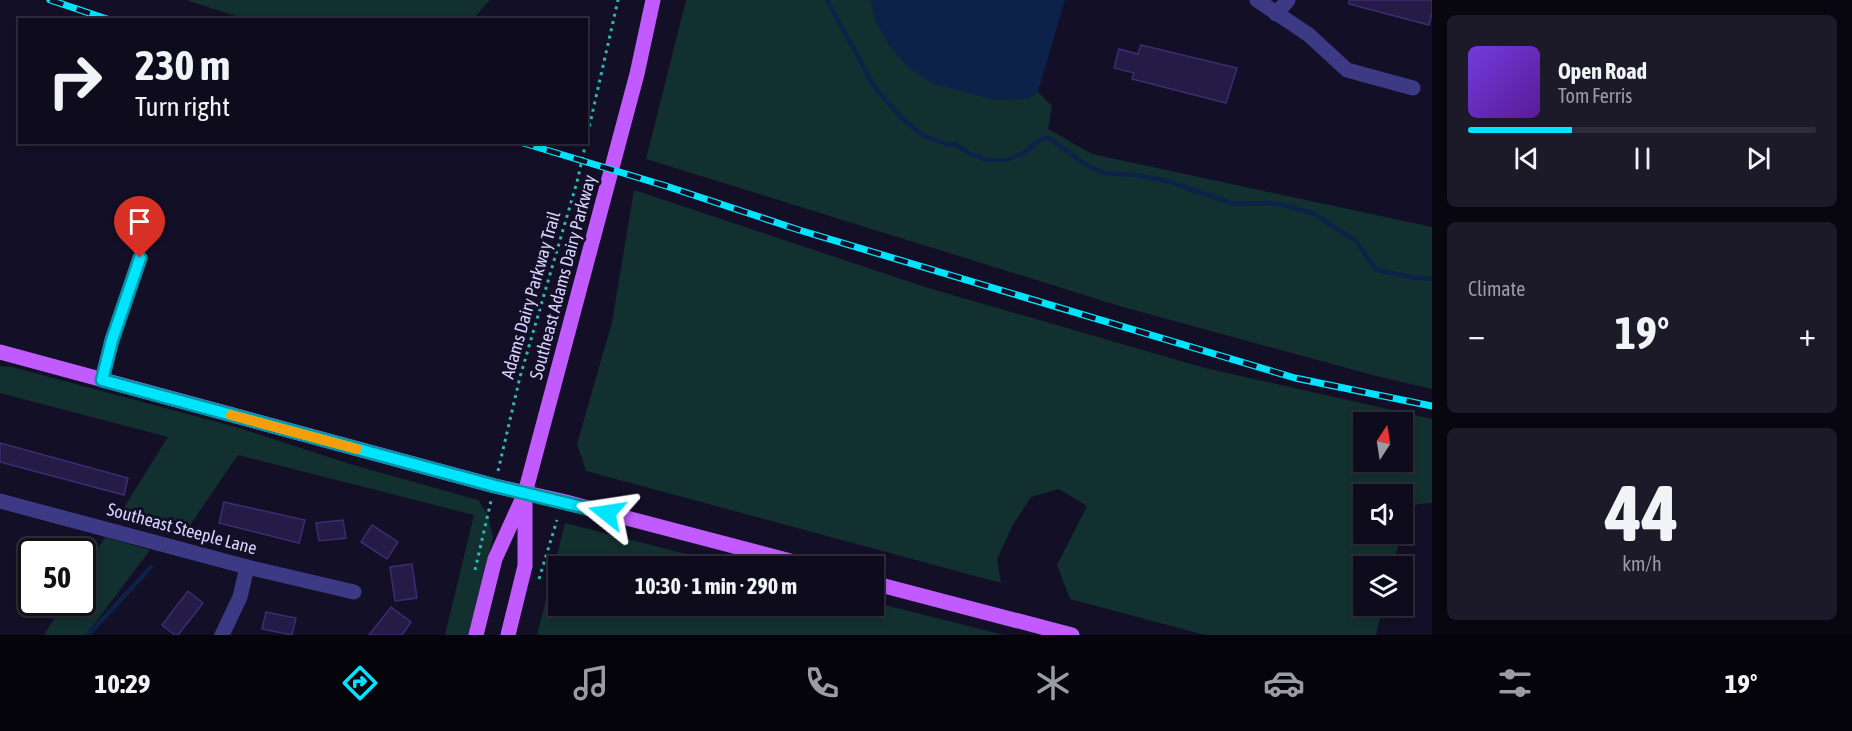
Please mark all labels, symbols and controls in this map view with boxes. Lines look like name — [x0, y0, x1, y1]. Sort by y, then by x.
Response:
text: 230 m — [135, 41, 230, 89]
icon: right — [36, 42, 114, 120]
text: Open Road — [1558, 58, 1647, 84]
text: Tom Ferris — [1558, 84, 1632, 107]
text: Turn right — [135, 91, 230, 122]
icon: previous — [1510, 142, 1543, 175]
icon: pause — [1626, 142, 1659, 175]
icon: next — [1742, 142, 1775, 175]
street label: Southeast Adams Dairy Parkway — [525, 172, 600, 381]
pin — [114, 196, 165, 258]
icon: arrive — [123, 205, 156, 238]
street label: Adams Dairy Parkway Trail — [497, 208, 565, 381]
text: Climate — [1468, 277, 1525, 300]
text: 19° — [1615, 307, 1669, 359]
text: − — [1468, 315, 1485, 353]
text: + — [1799, 315, 1816, 353]
north arrow — [1353, 412, 1413, 472]
map controls — [1353, 412, 1413, 616]
text: 44 — [1605, 468, 1679, 558]
position arrow — [575, 481, 639, 545]
button: sound — [1353, 484, 1413, 544]
street label: Southeast Steeple Lane — [105, 498, 259, 559]
speed limit sign: 50 — [18, 538, 96, 616]
text: km/h — [1622, 552, 1662, 575]
button: layers — [1353, 556, 1413, 616]
text: 10:30 · 1 min · 290 m — [635, 573, 797, 599]
icon: directions — [339, 662, 381, 704]
icon: music — [570, 662, 612, 704]
icon: phone — [801, 662, 843, 704]
icon: climate — [1032, 662, 1074, 704]
icon: car — [1263, 662, 1305, 704]
icon: filters — [1494, 662, 1536, 704]
text: 10:29 — [94, 668, 151, 699]
text: 19° — [1725, 668, 1758, 699]

